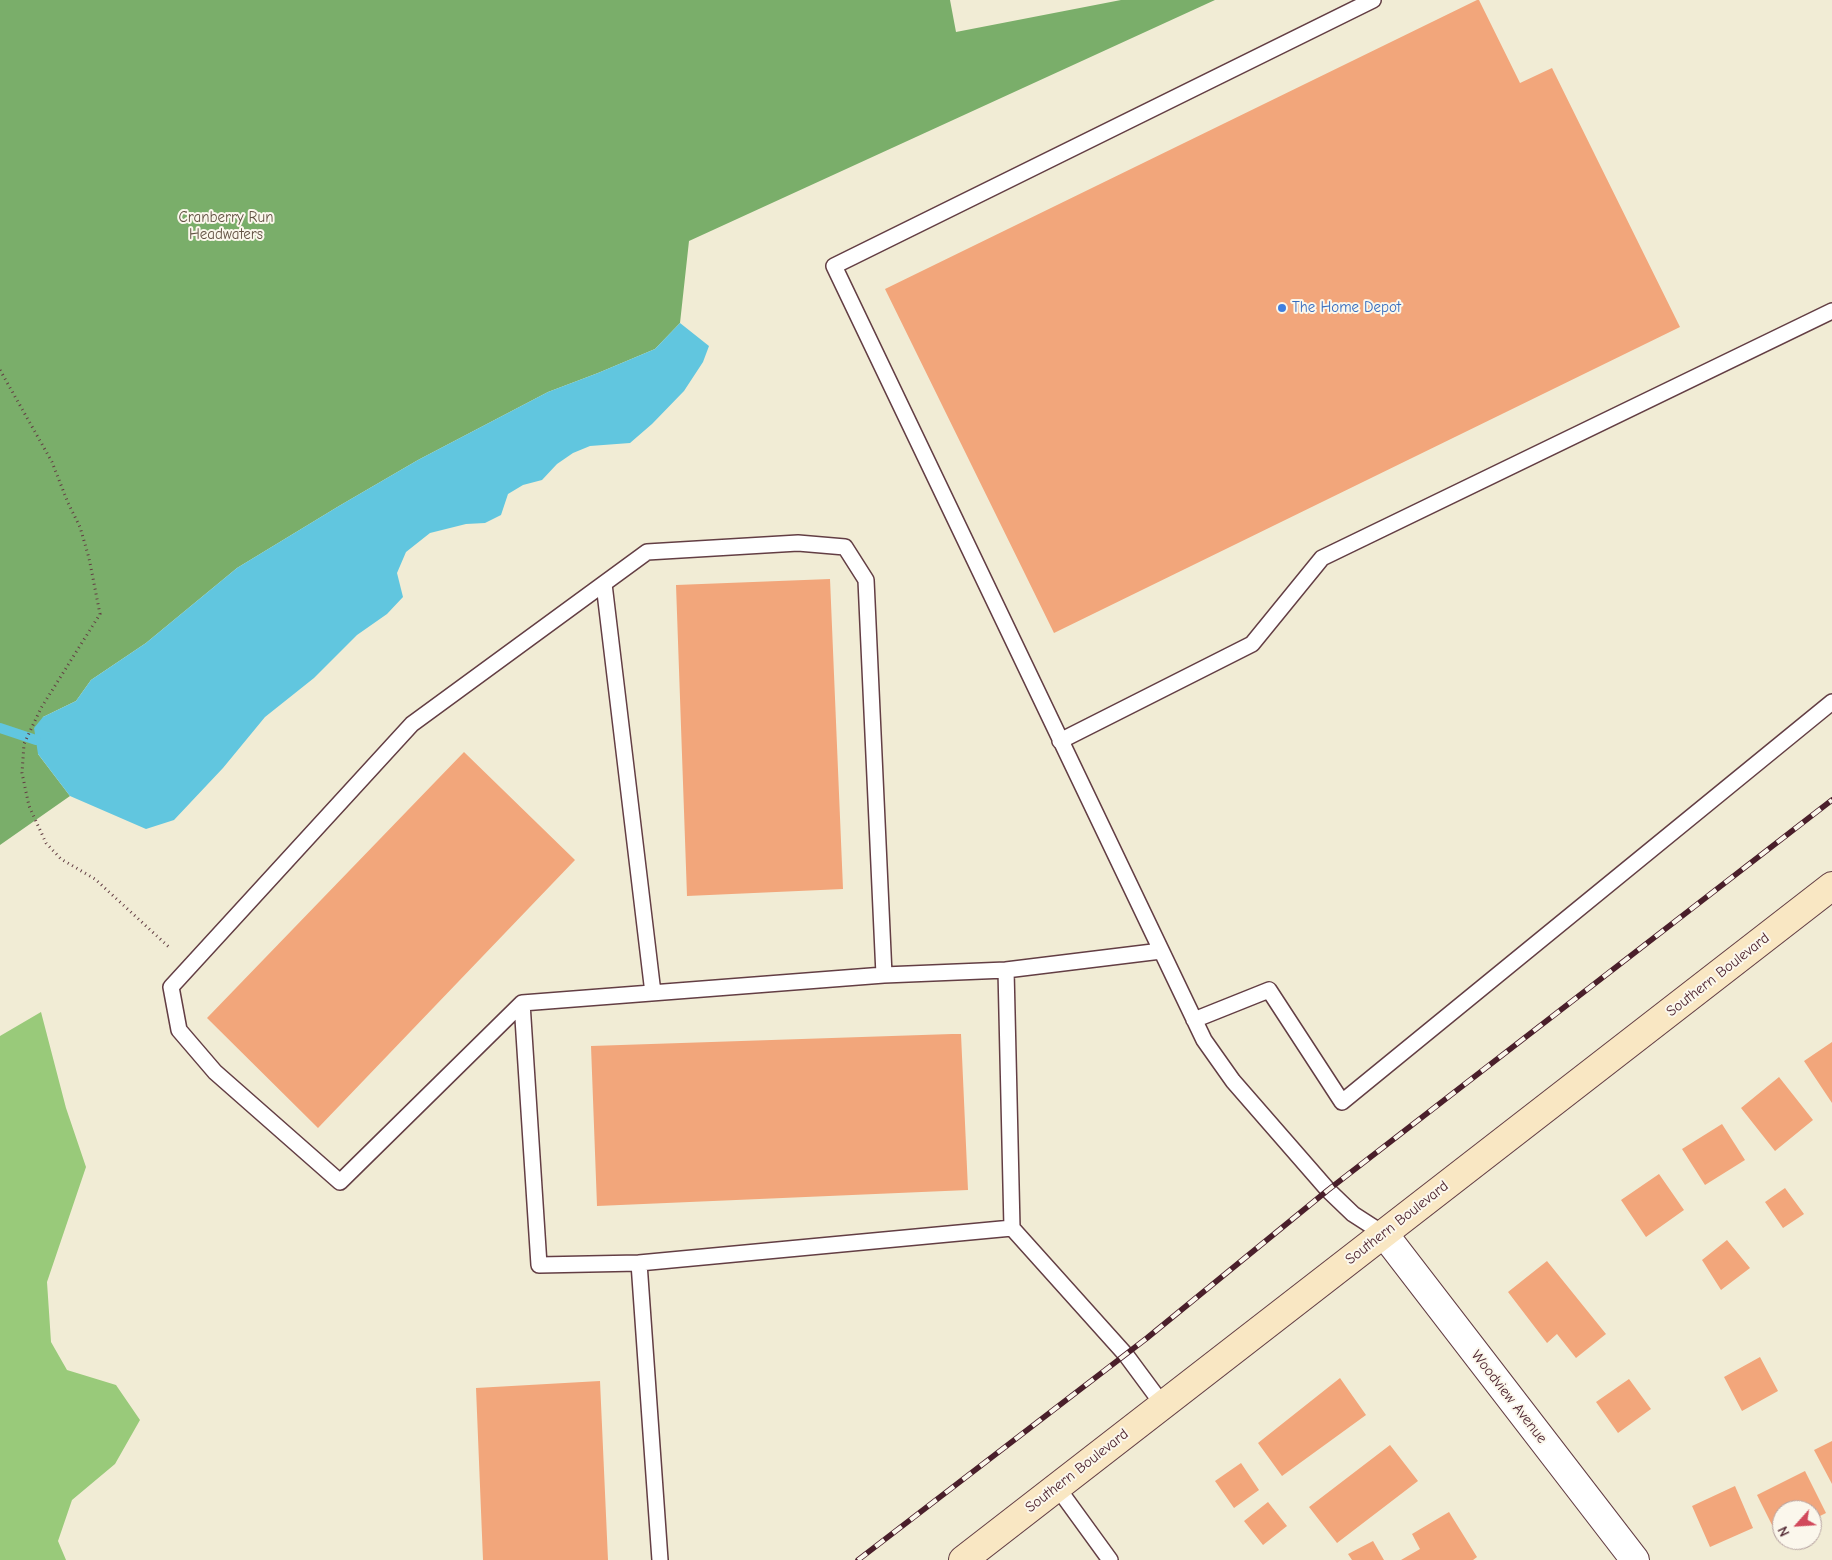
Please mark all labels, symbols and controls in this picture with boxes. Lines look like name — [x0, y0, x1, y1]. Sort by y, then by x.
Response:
park label: Cranberry Run Headwaters — [179, 209, 273, 244]
place label: The Home Depot — [1292, 299, 1401, 317]
marker: The Home Depot — [1276, 302, 1288, 314]
street label: Southern Boulevard — [1663, 929, 1773, 1021]
street label: Southern Boulevard — [1342, 1177, 1452, 1269]
street label: Woodview Avenue — [1467, 1347, 1551, 1447]
street label: Southern Boulevard — [1022, 1425, 1132, 1517]
north arrow — [1772, 1500, 1822, 1550]
text: N — [1774, 1524, 1794, 1539]

